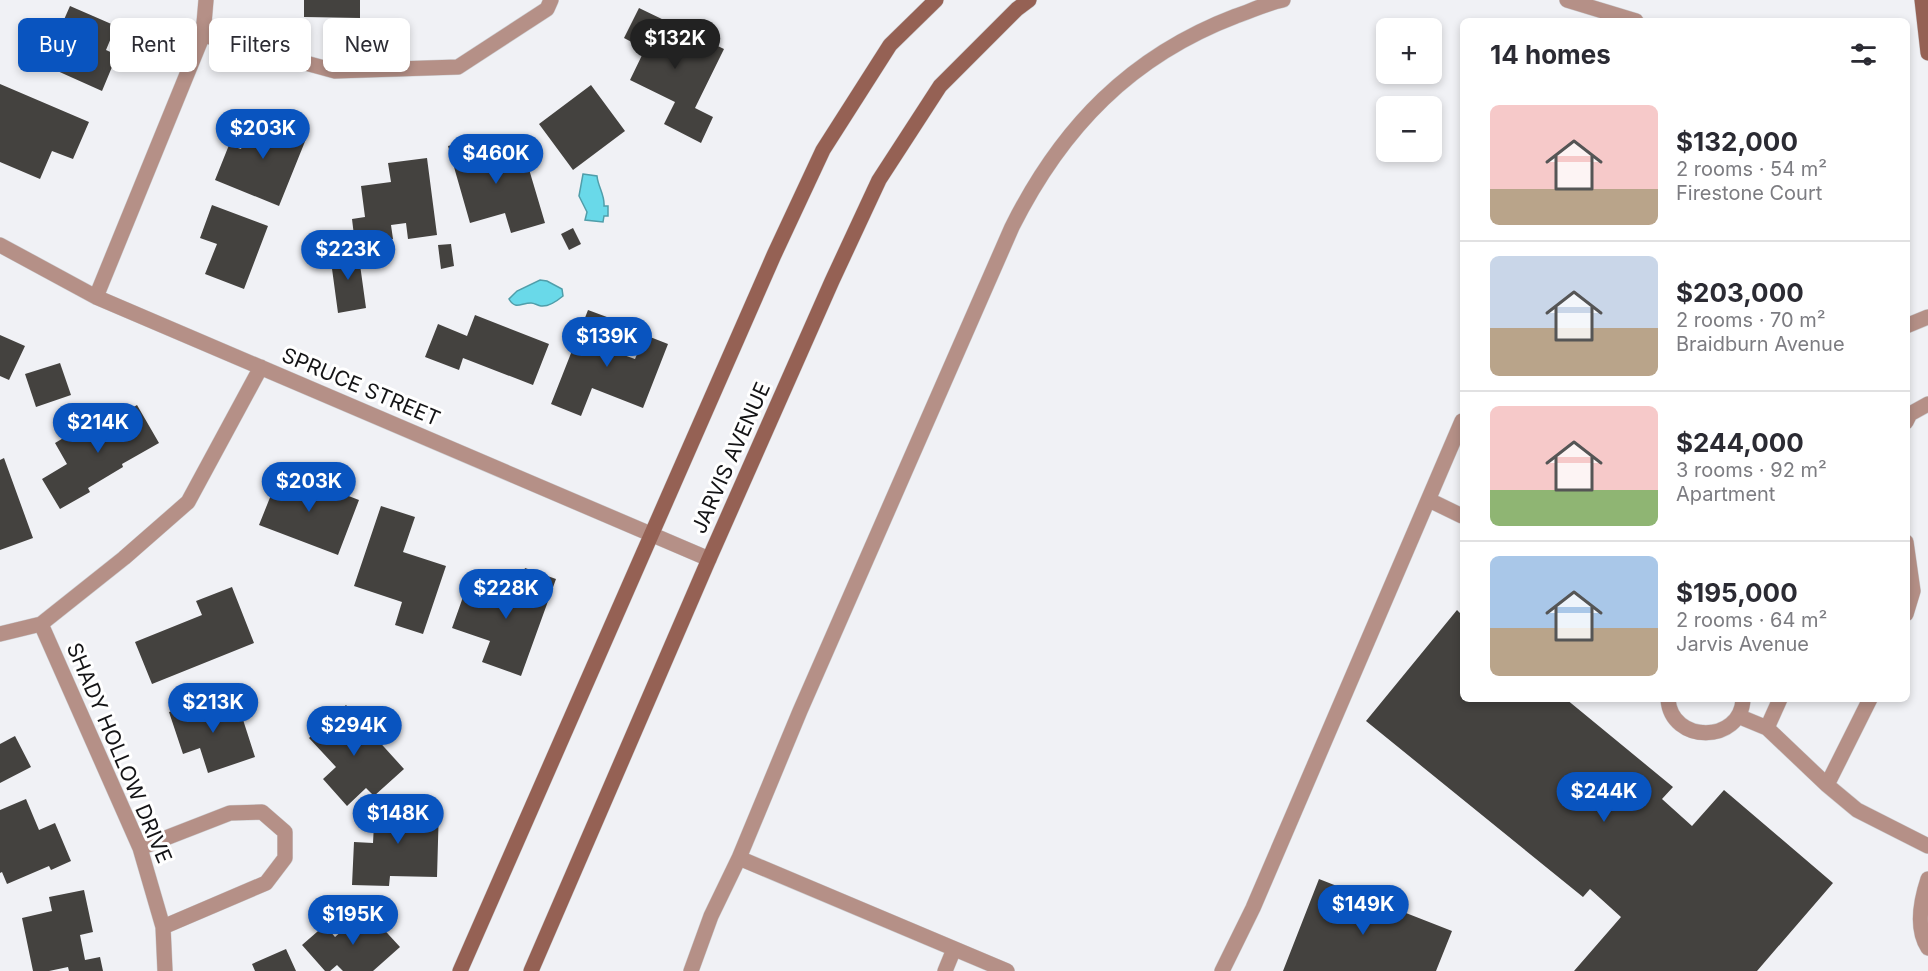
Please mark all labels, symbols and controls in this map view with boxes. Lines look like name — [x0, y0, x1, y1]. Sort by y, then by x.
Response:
chip: Buy — [18, 18, 98, 72]
chip: Rent — [110, 18, 197, 72]
chip: Filters — [209, 18, 311, 72]
chip: New — [323, 18, 410, 72]
map controls — [1376, 18, 1442, 162]
button: + — [1376, 18, 1442, 84]
pin: $132K — [633, 19, 717, 70]
text: $132K — [644, 26, 706, 50]
icon: filters — [1847, 38, 1880, 71]
text: 14 homes — [1490, 39, 1611, 70]
button: − — [1376, 96, 1442, 162]
pin: $203K — [221, 109, 305, 160]
text: $203K — [230, 116, 296, 140]
text: $132,000 — [1676, 126, 1798, 157]
icon: home — [1538, 129, 1610, 201]
pin: $460K — [454, 134, 538, 185]
text: $460K — [462, 141, 530, 165]
text: 2 rooms · 54 m² — [1676, 157, 1827, 181]
text: Firestone Court — [1676, 181, 1822, 205]
pin: $223K — [306, 230, 390, 281]
text: $223K — [315, 237, 381, 261]
text: $203,000 — [1676, 277, 1804, 308]
icon: home — [1538, 280, 1610, 352]
text: 2 rooms · 70 m² — [1676, 308, 1826, 332]
pin: $139K — [565, 317, 649, 368]
text: $139K — [576, 324, 638, 348]
text: Braidburn Avenue — [1676, 332, 1845, 356]
street label: SPRUCE STREET — [278, 342, 444, 431]
street label: JARVIS AVENUE — [686, 378, 775, 537]
pin: $214K — [56, 403, 140, 454]
text: $214K — [67, 410, 129, 434]
text: $244,000 — [1676, 427, 1804, 458]
icon: home — [1538, 430, 1610, 502]
text: 3 rooms · 92 m² — [1676, 458, 1827, 482]
pin: $203K — [267, 462, 351, 513]
text: $203K — [276, 469, 342, 493]
text: Apartment — [1676, 482, 1775, 506]
pin: $228K — [464, 569, 548, 620]
text: $228K — [473, 576, 539, 600]
text: $195,000 — [1676, 577, 1798, 608]
icon: home — [1538, 580, 1610, 652]
text: 2 rooms · 64 m² — [1676, 608, 1827, 632]
text: Jarvis Avenue — [1676, 632, 1809, 656]
street label: SHADY HOLLOW DRIVE — [62, 639, 177, 867]
pin: $213K — [171, 683, 255, 734]
text: $213K — [182, 690, 244, 714]
pin: $294K — [312, 706, 396, 757]
text: $294K — [321, 713, 387, 737]
pin: $244K — [1562, 772, 1646, 823]
text: $244K — [1571, 779, 1637, 803]
pin: $148K — [356, 794, 440, 845]
text: $148K — [367, 801, 429, 825]
pin: $149K — [1321, 885, 1405, 936]
text: $149K — [1332, 892, 1394, 916]
pin: $195K — [311, 895, 395, 946]
text: $195K — [322, 902, 384, 926]

